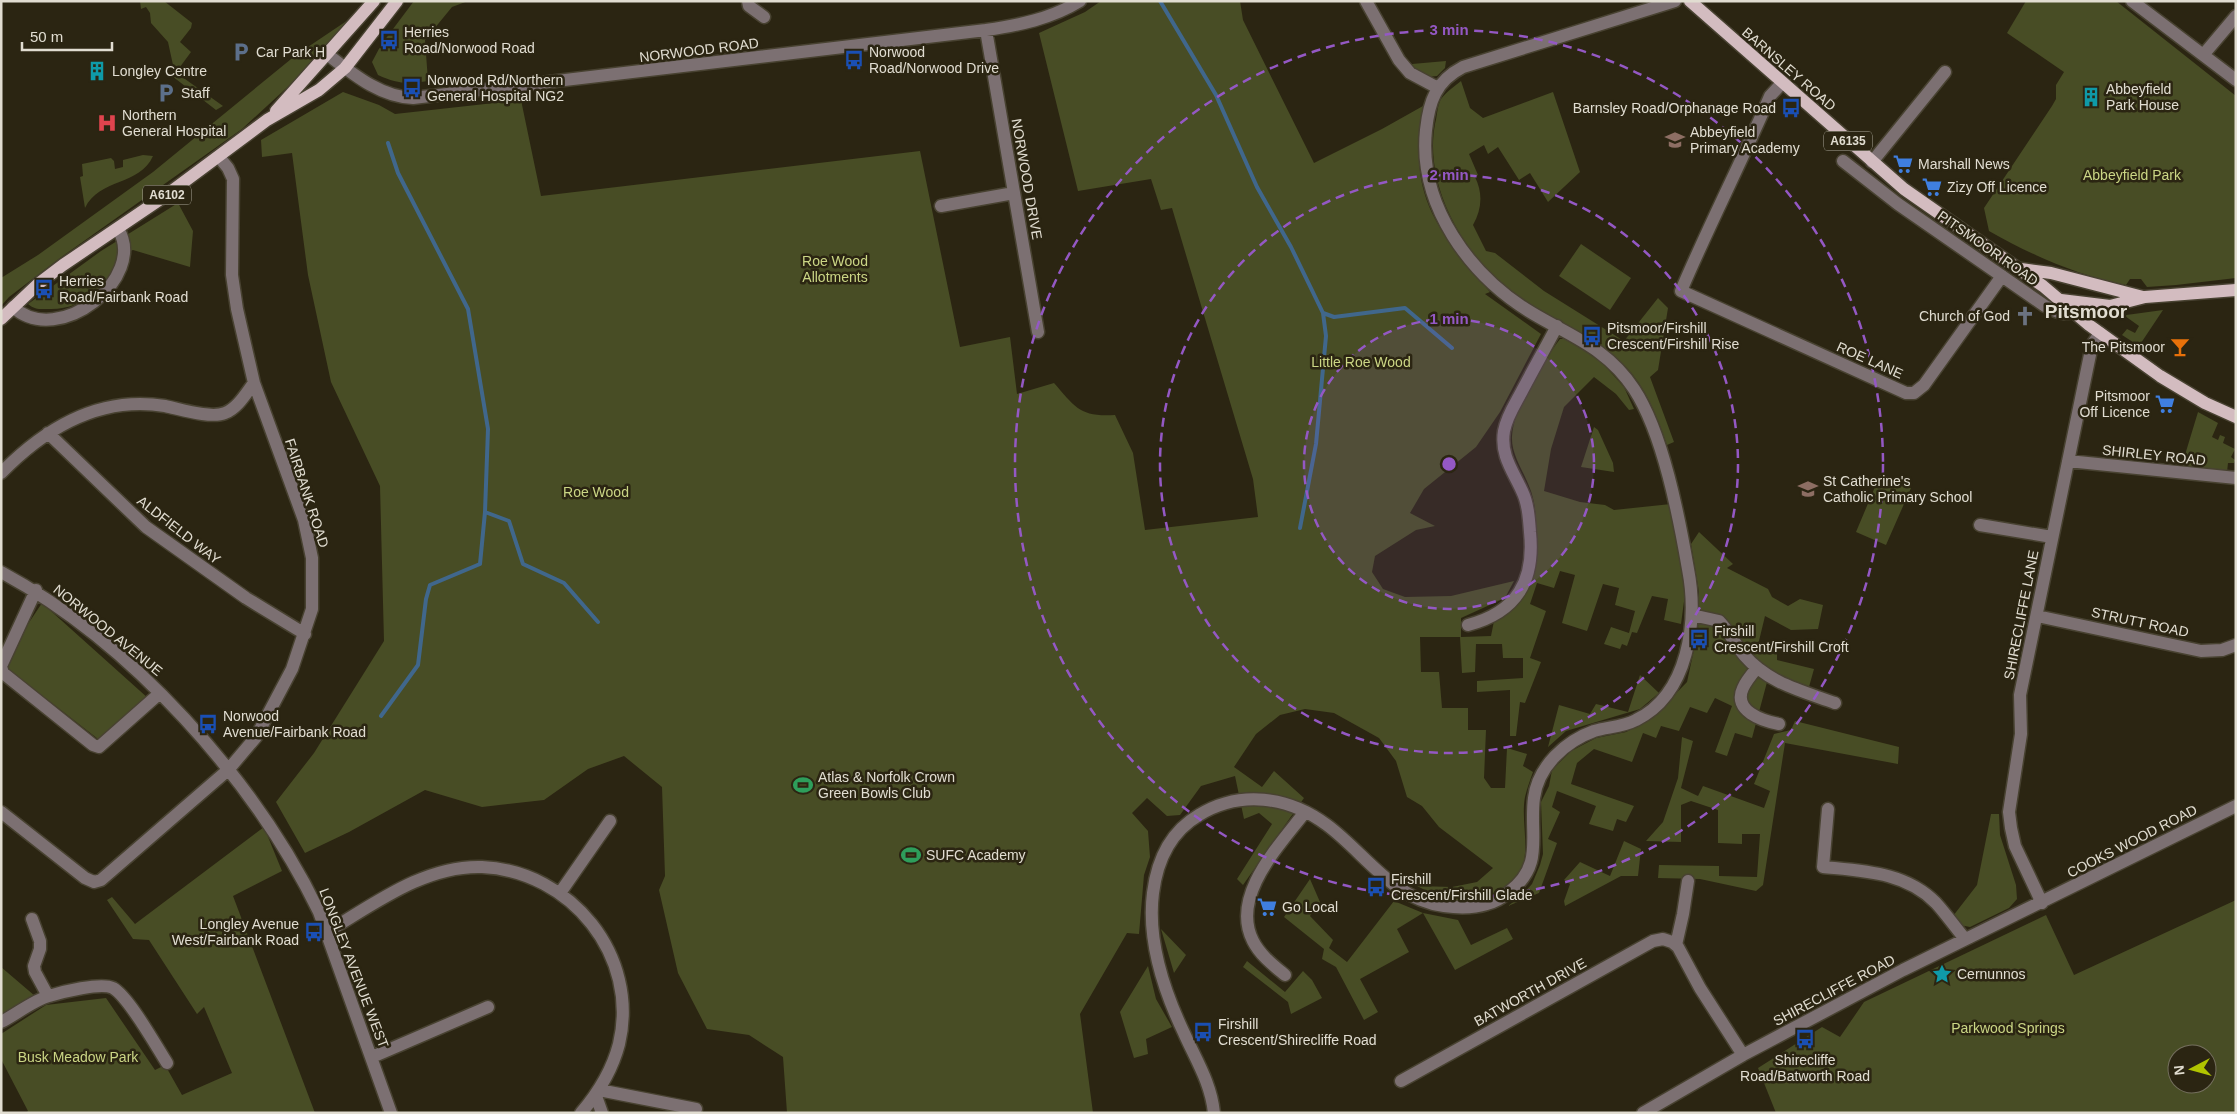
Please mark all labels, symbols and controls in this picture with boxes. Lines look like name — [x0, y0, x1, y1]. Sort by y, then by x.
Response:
scale bar — [22, 20, 112, 52]
text: 3 min — [1429, 21, 1469, 38]
place label: Herries Road/Norwood Road — [404, 24, 535, 56]
street label: BARNSLEY ROAD — [1739, 24, 1839, 114]
text: 50 m — [30, 28, 63, 45]
bus stop icon: Herries Road/Norwood Road — [378, 29, 400, 51]
street label: NORWOOD ROAD — [638, 35, 760, 65]
parking icon: Car Park H — [230, 41, 252, 63]
place label: Car Park H — [256, 44, 325, 60]
place label: Norwood Road/Norwood Drive — [869, 44, 999, 76]
bus stop icon: Norwood Road/Norwood Drive — [843, 49, 865, 71]
building icon: Longley Centre — [86, 60, 108, 82]
place label: Longley Centre — [112, 63, 207, 79]
place label: Norwood Rd/Northern General Hospital NG2 — [427, 72, 564, 104]
bus stop icon: Norwood Rd/Northern General Hospital NG2 — [401, 77, 423, 99]
place label: Abbeyfield Park House — [2106, 81, 2179, 113]
parking icon: Staff — [155, 82, 177, 104]
place label: Staff — [181, 85, 210, 101]
building icon: Abbeyfield Park House — [2080, 86, 2102, 108]
bus stop icon: Barnsley Road/Orphanage Road — [1780, 97, 1802, 119]
place label: Barnsley Road/Orphanage Road — [1573, 100, 1776, 116]
place label: Northern General Hospital — [122, 107, 226, 139]
hospital icon: Northern General Hospital — [96, 112, 118, 134]
street label: NORWOOD DRIVE — [1008, 117, 1046, 241]
place label: Abbeyfield Primary Academy — [1690, 124, 1800, 156]
school or university icon: Abbeyfield Primary Academy — [1664, 129, 1686, 151]
road number: A6135 — [1824, 132, 1872, 150]
supermarket icon: Marshall News — [1892, 153, 1914, 175]
place label: Marshall News — [1918, 156, 2010, 172]
text: 2 min — [1429, 166, 1469, 183]
park label: Abbeyfield Park — [2083, 167, 2182, 183]
supermarket icon: Zizy Off Licence — [1921, 176, 1943, 198]
place label: Zizy Off Licence — [1947, 179, 2047, 195]
road number: A6102 — [143, 186, 191, 204]
street label: PITSMOOR ROAD — [1935, 207, 2041, 289]
park label: Roe Wood Allotments — [802, 253, 868, 285]
place label: Herries Road/Fairbank Road — [59, 273, 188, 305]
bus stop icon: Herries Road/Fairbank Road — [33, 278, 55, 300]
district label: Pitsmoor — [2045, 301, 2128, 322]
church icon: Church of God — [2014, 305, 2036, 327]
place label: Church of God — [1919, 308, 2010, 324]
text: 1 min — [1429, 310, 1469, 327]
place label: Pitsmoor/Firshill Crescent/Firshill Rise — [1607, 320, 1739, 352]
bus stop icon: Pitsmoor/Firshill Crescent/Firshill Rise — [1581, 325, 1603, 347]
bar icon: The Pitsmoor — [2169, 336, 2191, 358]
street label: ROE LANE — [1834, 338, 1906, 382]
place label: The Pitsmoor — [2082, 339, 2165, 355]
park label: Little Roe Wood — [1311, 354, 1411, 370]
place label: Pitsmoor Off Licence — [2079, 388, 2150, 420]
supermarket icon: Pitsmoor Off Licence — [2154, 393, 2176, 415]
street label: FAIRBANK ROAD — [282, 437, 332, 549]
street label: SHIRLEY ROAD — [2101, 442, 2207, 468]
centre of rings — [1440, 455, 1458, 473]
place label: St Catherine's Catholic Primary School — [1823, 473, 1972, 505]
school or university icon: St Catherine's Catholic Primary School — [1797, 478, 1819, 500]
park label: Roe Wood — [563, 484, 629, 500]
street label: ALDFIELD WAY — [134, 493, 224, 568]
street label: SHIRECLIFFE LANE — [2001, 549, 2041, 681]
street label: NORWOOD AVENUE — [50, 581, 166, 679]
street label: STRUTT ROAD — [2090, 604, 2190, 640]
place label: Firshill Crescent/Firshill Croft — [1714, 623, 1849, 655]
bus stop icon: Firshill Crescent/Firshill Croft — [1688, 628, 1710, 650]
place label: Norwood Avenue/Fairbank Road — [223, 708, 366, 740]
bus stop icon: Norwood Avenue/Fairbank Road — [197, 713, 219, 735]
place label: Atlas & Norfolk Crown Green Bowls Club — [818, 769, 955, 801]
sports icon: Atlas & Norfolk Crown Green Bowls Club — [792, 774, 814, 796]
street label: COOKS WOOD ROAD — [2064, 801, 2200, 881]
sports icon: SUFC Academy — [900, 844, 922, 866]
place label: SUFC Academy — [926, 847, 1026, 863]
place label: Firshill Crescent/Firshill Glade — [1391, 871, 1533, 903]
bus stop icon: Firshill Crescent/Firshill Glade — [1365, 876, 1387, 898]
street label: LONGLEY AVENUE WEST — [316, 886, 392, 1051]
supermarket icon: Go Local — [1256, 896, 1278, 918]
place label: Go Local — [1282, 899, 1338, 915]
place label: Longley Avenue West/Fairbank Road — [172, 916, 299, 948]
bus stop icon: Longley Avenue West/Fairbank Road — [303, 921, 325, 943]
street label: SHIRECLIFFE ROAD — [1770, 951, 1898, 1029]
street label: BATWORTH DRIVE — [1471, 955, 1589, 1029]
place icon: Cernunnos — [1931, 963, 1953, 985]
place label: Cernunnos — [1957, 966, 2026, 982]
place label: Firshill Crescent/Shirecliffe Road — [1218, 1016, 1376, 1048]
park label: Parkwood Springs — [1951, 1020, 2065, 1036]
bus stop icon: Firshill Crescent/Shirecliffe Road — [1192, 1021, 1214, 1043]
bus stop icon: Shirecliffe Road/Batworth Road — [1794, 1028, 1816, 1050]
north arrow — [2167, 1044, 2217, 1094]
park label: Busk Meadow Park — [18, 1049, 139, 1065]
place label: Shirecliffe Road/Batworth Road — [1740, 1052, 1870, 1084]
text: N — [2171, 1064, 2188, 1076]

